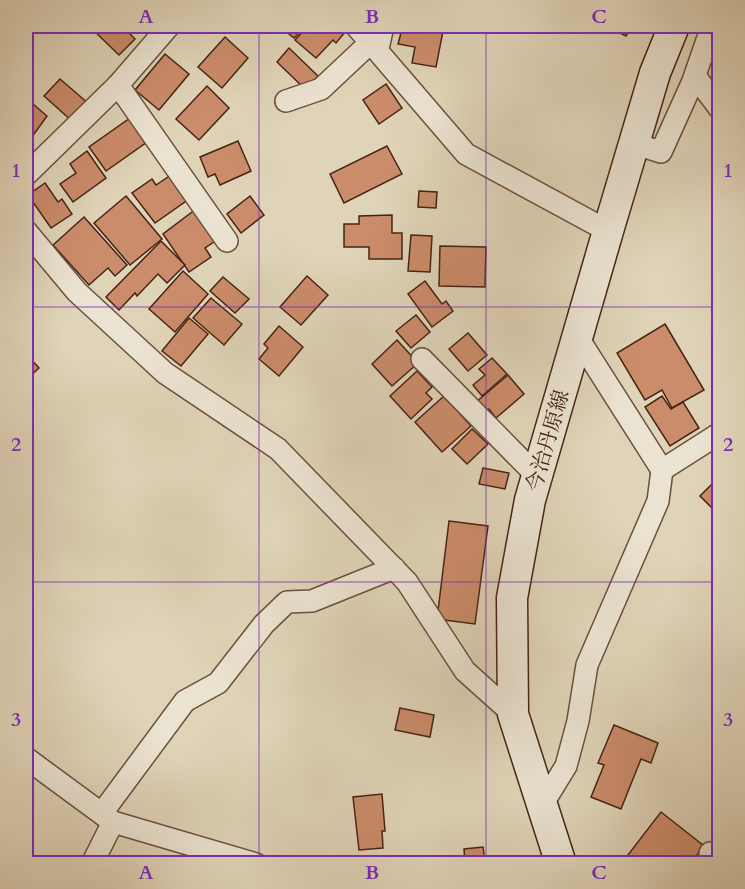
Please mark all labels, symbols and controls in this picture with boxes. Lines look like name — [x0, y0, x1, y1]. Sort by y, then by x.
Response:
text: A — [138, 3, 154, 30]
text: B — [365, 3, 379, 30]
text: C — [591, 3, 607, 30]
text: 1 — [11, 157, 21, 184]
text: 1 — [723, 157, 733, 184]
street label: 今治丹原線 — [520, 387, 576, 495]
text: 2 — [11, 431, 21, 458]
text: 2 — [723, 431, 733, 458]
text: 3 — [11, 706, 21, 733]
text: 3 — [723, 706, 733, 733]
text: A — [138, 859, 154, 886]
text: B — [365, 859, 379, 886]
text: C — [591, 859, 607, 886]

